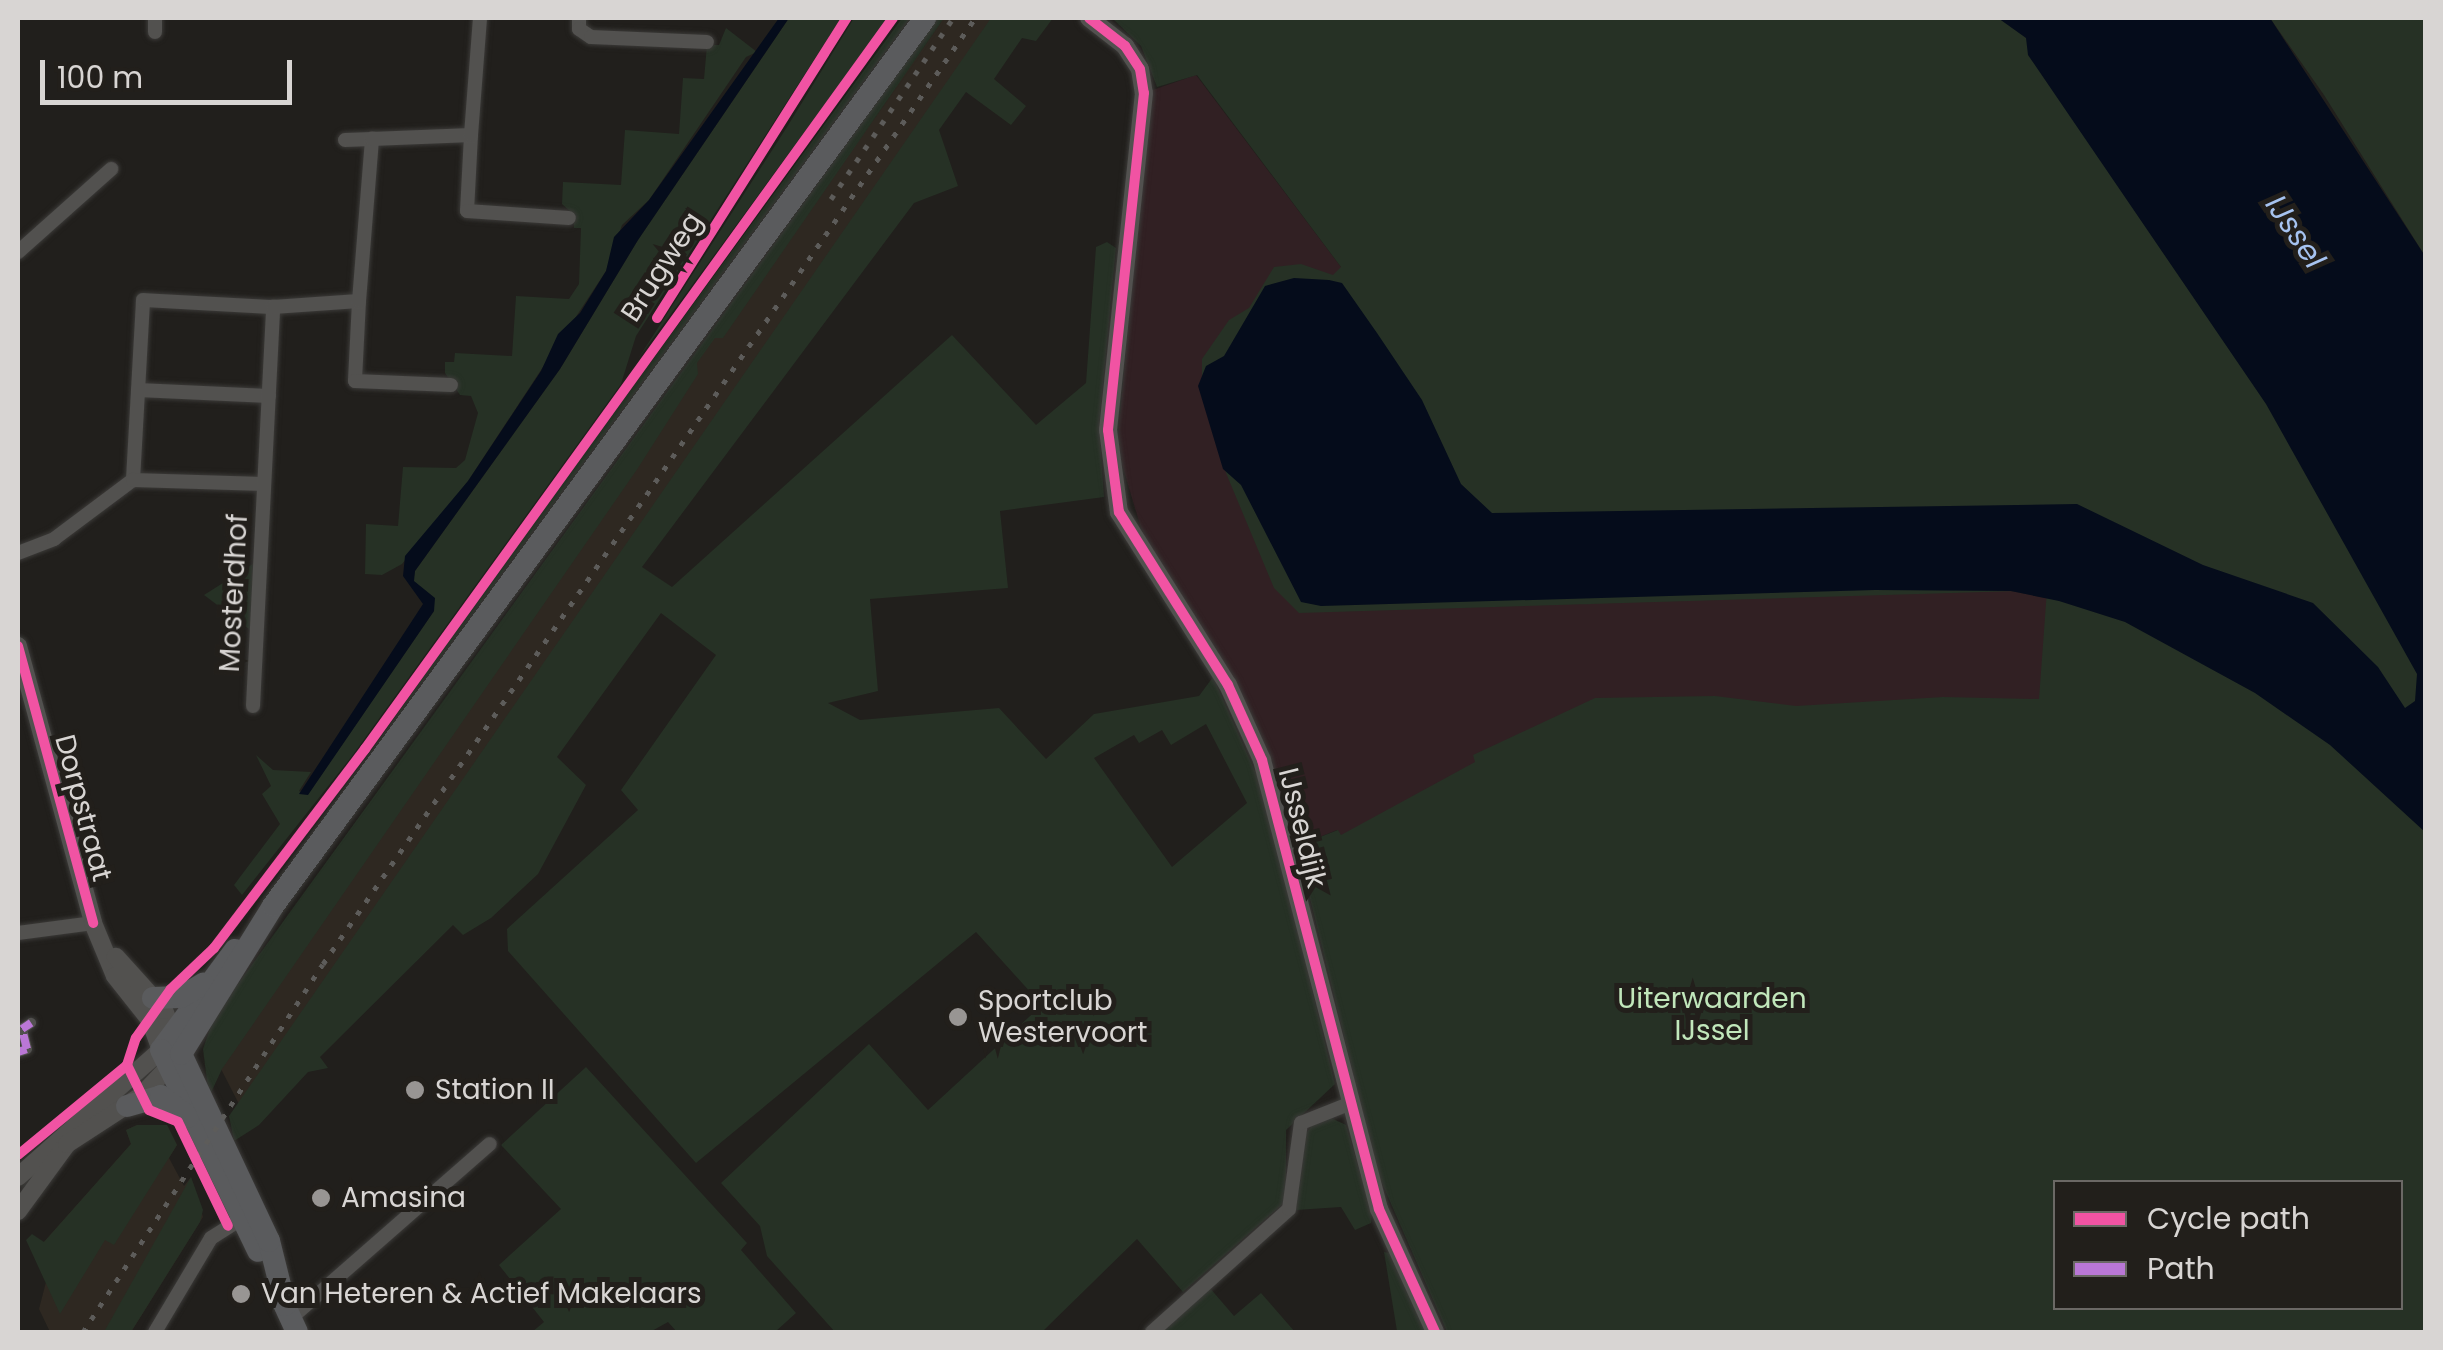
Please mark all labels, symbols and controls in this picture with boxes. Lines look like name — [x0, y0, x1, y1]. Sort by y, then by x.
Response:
scale bar — [45, 40, 298, 102]
text: 100 m — [57, 56, 143, 99]
water label: IJssel — [2258, 189, 2332, 275]
street label: Brugweg — [614, 206, 710, 328]
street label: Mosterdhof — [213, 513, 255, 673]
street label: Dorpstraat — [47, 731, 119, 885]
street label: IJsseldijk — [1271, 765, 1333, 891]
park label: Uiterwaarden IJssel — [1617, 982, 1807, 1048]
place label: Sportclub Westervoort — [978, 984, 1147, 1050]
marker: Sportclub Westervoort — [947, 1006, 969, 1028]
place label: Station II — [435, 1073, 555, 1107]
marker: Station II — [404, 1079, 426, 1101]
legend — [2053, 1180, 2403, 1310]
place label: Amasina — [341, 1181, 466, 1215]
marker: Amasina — [310, 1187, 332, 1209]
text: Cycle path — [2147, 1197, 2310, 1240]
text: Path — [2147, 1247, 2215, 1290]
place label: Van Heteren & Actief Makelaars — [261, 1277, 702, 1311]
marker: Van Heteren & Actief Makelaars — [230, 1283, 252, 1305]

